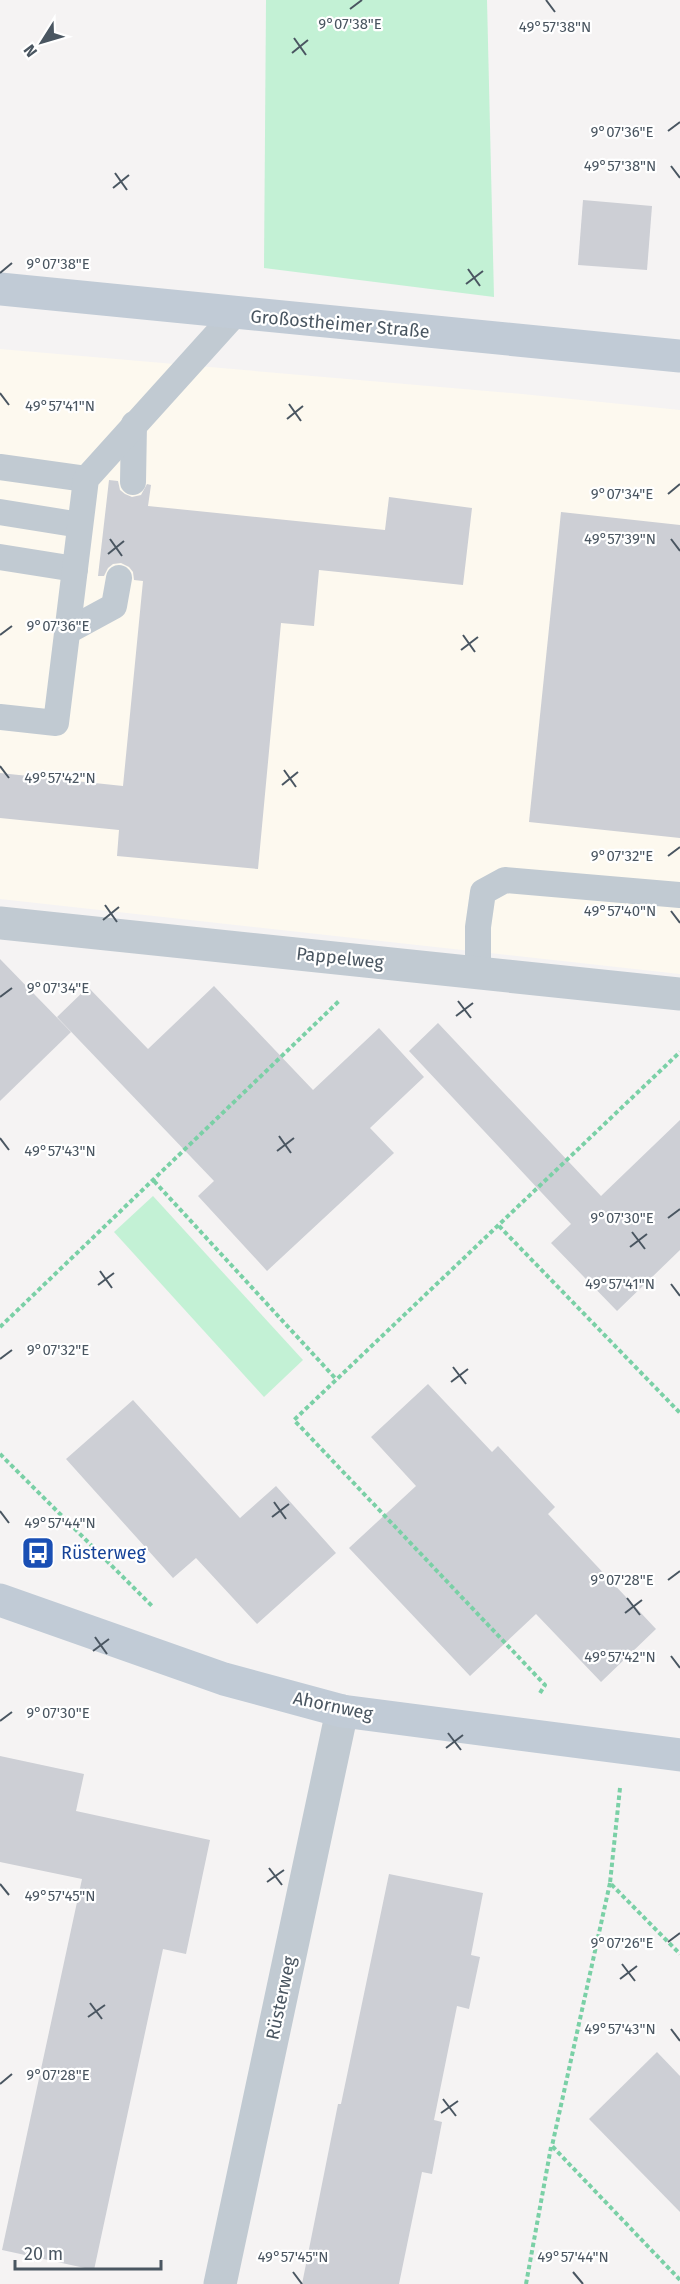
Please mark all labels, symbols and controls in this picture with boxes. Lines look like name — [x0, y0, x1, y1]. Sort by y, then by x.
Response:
north arrow — [12, 12, 72, 72]
text: 9°07'38"E — [318, 15, 382, 33]
text: 49°57'38"N — [519, 18, 591, 36]
text: N — [20, 41, 41, 61]
text: 9°07'36"E — [590, 123, 654, 141]
text: 49°57'38"N — [584, 157, 656, 175]
text: 9°07'38"E — [26, 255, 90, 273]
street label: Großostheimer Straße — [250, 305, 430, 343]
text: 49°57'41"N — [25, 397, 95, 415]
text: 9°07'34"E — [591, 485, 653, 503]
text: 49°57'39"N — [584, 530, 656, 548]
text: 9°07'36"E — [26, 617, 90, 635]
text: 49°57'42"N — [24, 769, 96, 787]
text: 9°07'32"E — [591, 847, 653, 865]
text: 49°57'40"N — [584, 902, 656, 920]
street label: Pappelweg — [295, 942, 385, 974]
text: 9°07'34"E — [27, 979, 89, 997]
text: 49°57'43"N — [24, 1142, 96, 1160]
text: 9°07'30"E — [590, 1209, 654, 1227]
text: 49°57'41"N — [585, 1275, 655, 1293]
text: 9°07'32"E — [27, 1341, 89, 1359]
text: 49°57'44"N — [24, 1514, 96, 1532]
bus stop icon: Rüsterweg — [20, 1535, 56, 1571]
place label: Rüsterweg — [61, 1542, 146, 1564]
text: 9°07'28"E — [590, 1571, 654, 1589]
text: 49°57'42"N — [584, 1648, 656, 1666]
street label: Ahornweg — [291, 1687, 375, 1725]
text: 9°07'30"E — [26, 1704, 90, 1722]
text: 49°57'45"N — [24, 1887, 96, 1905]
text: 9°07'26"E — [590, 1934, 654, 1952]
street label: Rüsterweg — [261, 1954, 301, 2042]
text: 49°57'43"N — [584, 2020, 656, 2038]
text: 9°07'28"E — [26, 2066, 90, 2084]
scale bar — [15, 2233, 160, 2271]
text: 20 m — [24, 2243, 63, 2265]
text: 49°57'45"N — [257, 2248, 329, 2266]
text: 49°57'44"N — [537, 2248, 609, 2266]

